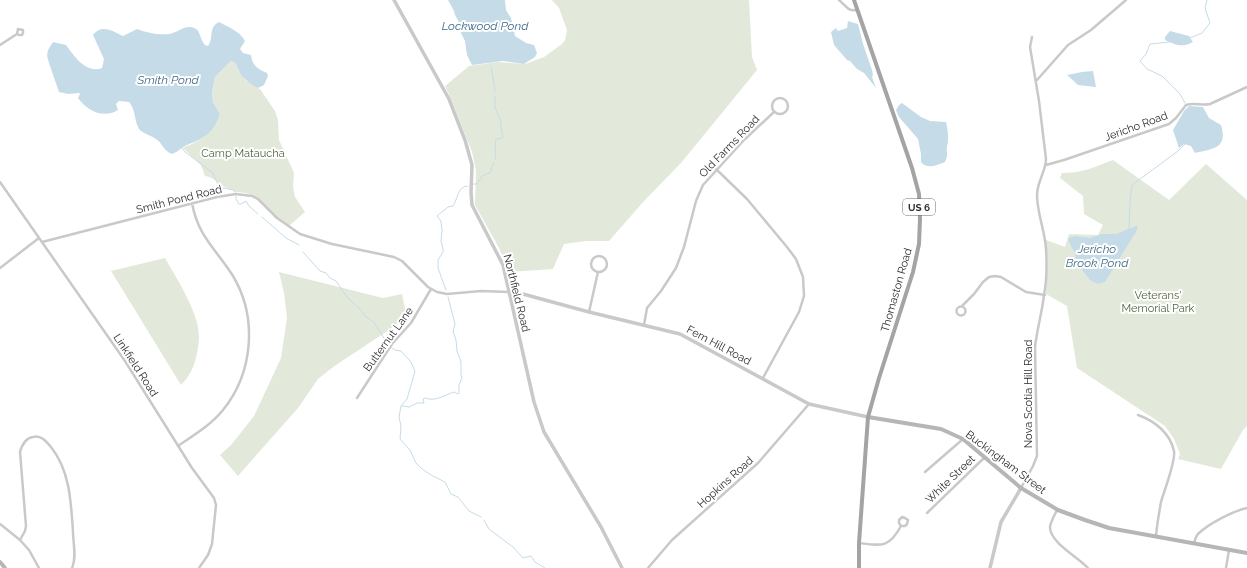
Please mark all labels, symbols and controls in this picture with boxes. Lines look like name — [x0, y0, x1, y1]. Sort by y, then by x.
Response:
water label: Lockwood Pond — [442, 19, 529, 33]
water label: Smith Pond — [136, 73, 200, 87]
street label: Jericho Road — [1103, 109, 1170, 144]
street label: Old Farms Road — [697, 113, 762, 180]
park label: Camp Mataucha — [201, 147, 285, 160]
street label: Smith Pond Road — [135, 183, 223, 216]
road number: US 6 — [903, 199, 935, 215]
water label: Jericho Brook Pond — [1066, 242, 1129, 270]
street label: Thomaston Road — [878, 246, 915, 334]
street label: Northfield Road — [501, 253, 533, 334]
park label: Veterans' Memorial Park — [1122, 289, 1195, 315]
street label: Butternut Lane — [361, 304, 416, 374]
street label: Fern Hill Road — [684, 323, 753, 368]
street label: Linkfield Road — [111, 332, 161, 399]
street label: Nova Scotia Hill Road — [1022, 340, 1035, 448]
street label: Buckingham Street — [963, 428, 1049, 497]
street label: White Street — [923, 452, 978, 506]
street label: Hopkins Road — [695, 454, 756, 511]

